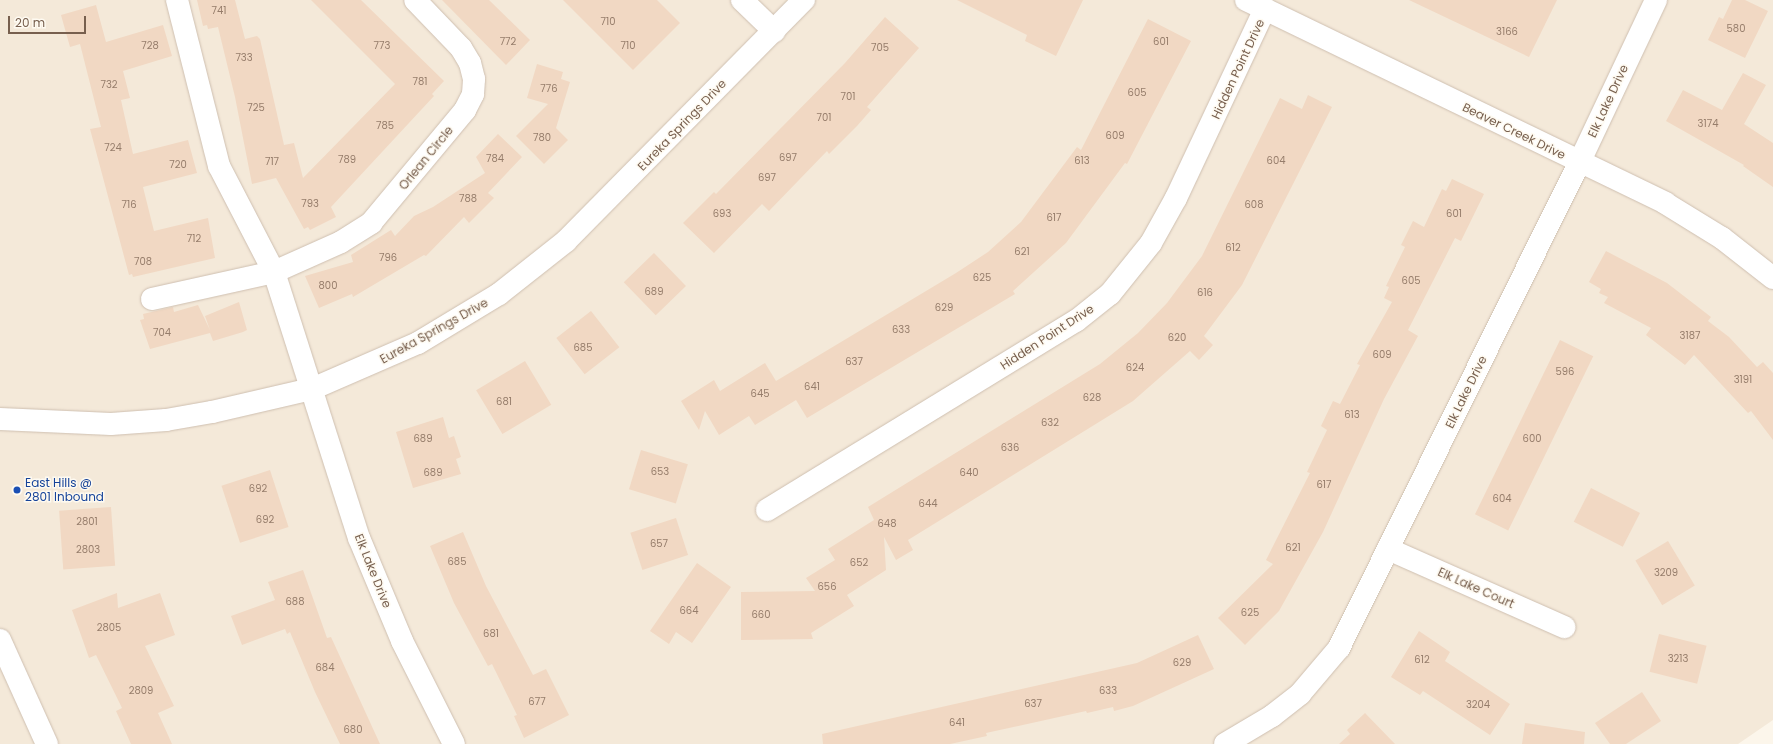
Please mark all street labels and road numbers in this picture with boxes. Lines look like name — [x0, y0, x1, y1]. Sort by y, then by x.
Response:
street label: Hidden Point Drive — [1209, 17, 1267, 121]
street label: Elk Lake Drive — [1585, 62, 1631, 140]
street label: Eureka Springs Drive — [635, 76, 729, 174]
street label: Beaver Creek Drive — [1460, 100, 1568, 162]
street label: Orlean Circle — [396, 123, 456, 193]
street label: Eureka Springs Drive — [378, 295, 490, 367]
street label: Hidden Point Drive — [997, 301, 1097, 373]
street label: Elk Lake Drive — [1442, 353, 1490, 431]
street label: Elk Lake Drive — [352, 532, 394, 610]
street label: Elk Lake Court — [1436, 565, 1516, 611]

